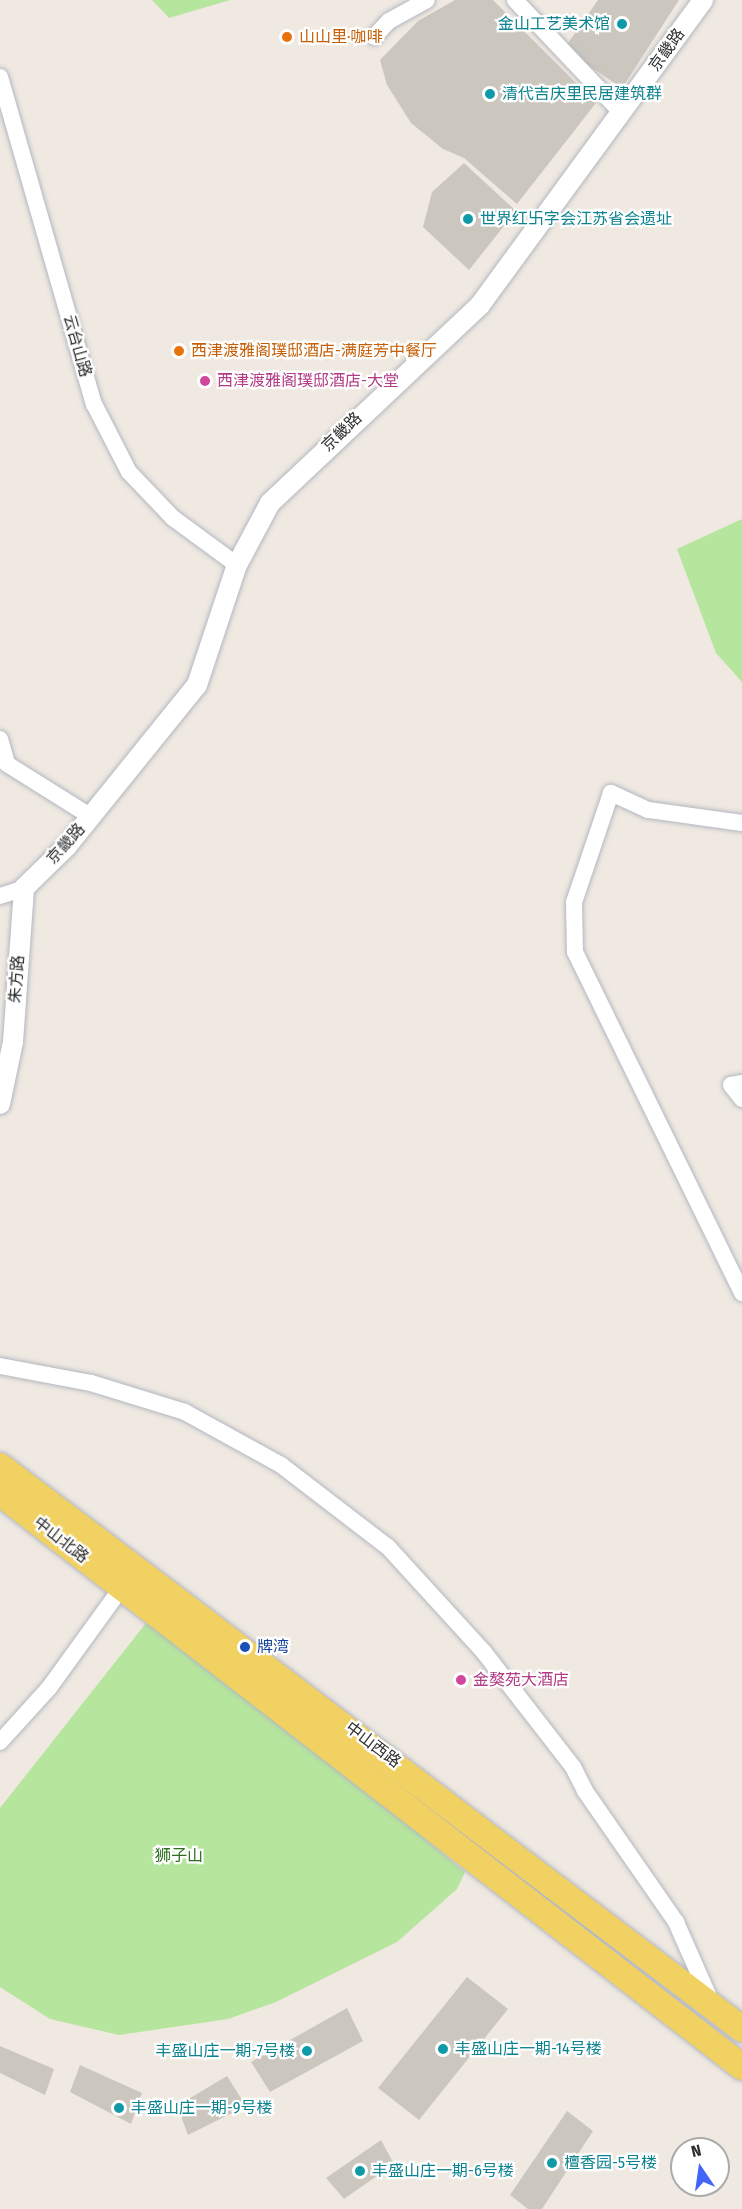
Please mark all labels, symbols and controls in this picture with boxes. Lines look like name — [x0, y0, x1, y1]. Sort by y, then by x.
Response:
place label: 金山工艺美术馆 — [498, 14, 610, 34]
marker: 金山工艺美术馆 — [615, 17, 629, 31]
street label: 京畿路 — [645, 25, 689, 75]
place label: 山山里·咖啡 — [299, 27, 382, 47]
marker: 山山里·咖啡 — [280, 30, 294, 44]
place label: 清代吉庆里民居建筑群 — [502, 84, 662, 104]
marker: 清代吉庆里民居建筑群 — [483, 87, 497, 101]
place label: 世界红卐字会江苏省会遗址 — [480, 209, 672, 229]
marker: 世界红卐字会江苏省会遗址 — [461, 212, 475, 226]
street label: 云台山路 — [59, 313, 95, 379]
place label: 西津渡雅阁璞邸酒店-满庭芳中餐厅 — [191, 341, 437, 361]
marker: 西津渡雅阁璞邸酒店-满庭芳中餐厅 — [172, 344, 186, 358]
place label: 西津渡雅阁璞邸酒店-大堂 — [217, 371, 399, 391]
marker: 西津渡雅阁璞邸酒店-大堂 — [198, 374, 212, 388]
street label: 京畿路 — [318, 408, 366, 456]
street label: 京畿路 — [43, 820, 89, 868]
street label: 朱方路 — [6, 954, 28, 1004]
street label: 中山北路 — [30, 1513, 92, 1567]
place label: 牌湾 — [257, 1637, 289, 1657]
marker: 牌湾 — [238, 1640, 252, 1654]
place label: 金獒苑大酒店 — [473, 1670, 569, 1690]
marker: 金獒苑大酒店 — [454, 1673, 468, 1687]
street label: 中山西路 — [342, 1718, 404, 1772]
park label: 狮子山 — [155, 1846, 203, 1866]
place label: 丰盛山庄一期-14号楼 — [455, 2039, 602, 2059]
place label: 丰盛山庄一期-7号楼 — [156, 2041, 295, 2061]
marker: 丰盛山庄一期-14号楼 — [436, 2042, 450, 2056]
marker: 丰盛山庄一期-7号楼 — [300, 2044, 314, 2058]
place label: 丰盛山庄一期-9号楼 — [131, 2098, 273, 2118]
marker: 丰盛山庄一期-9号楼 — [112, 2101, 126, 2115]
north arrow — [670, 2137, 730, 2197]
text: N — [689, 2141, 703, 2161]
place label: 檀香园-5号楼 — [564, 2153, 657, 2173]
marker: 檀香园-5号楼 — [545, 2156, 559, 2170]
place label: 丰盛山庄一期-6号楼 — [372, 2161, 514, 2181]
marker: 丰盛山庄一期-6号楼 — [353, 2164, 367, 2178]

